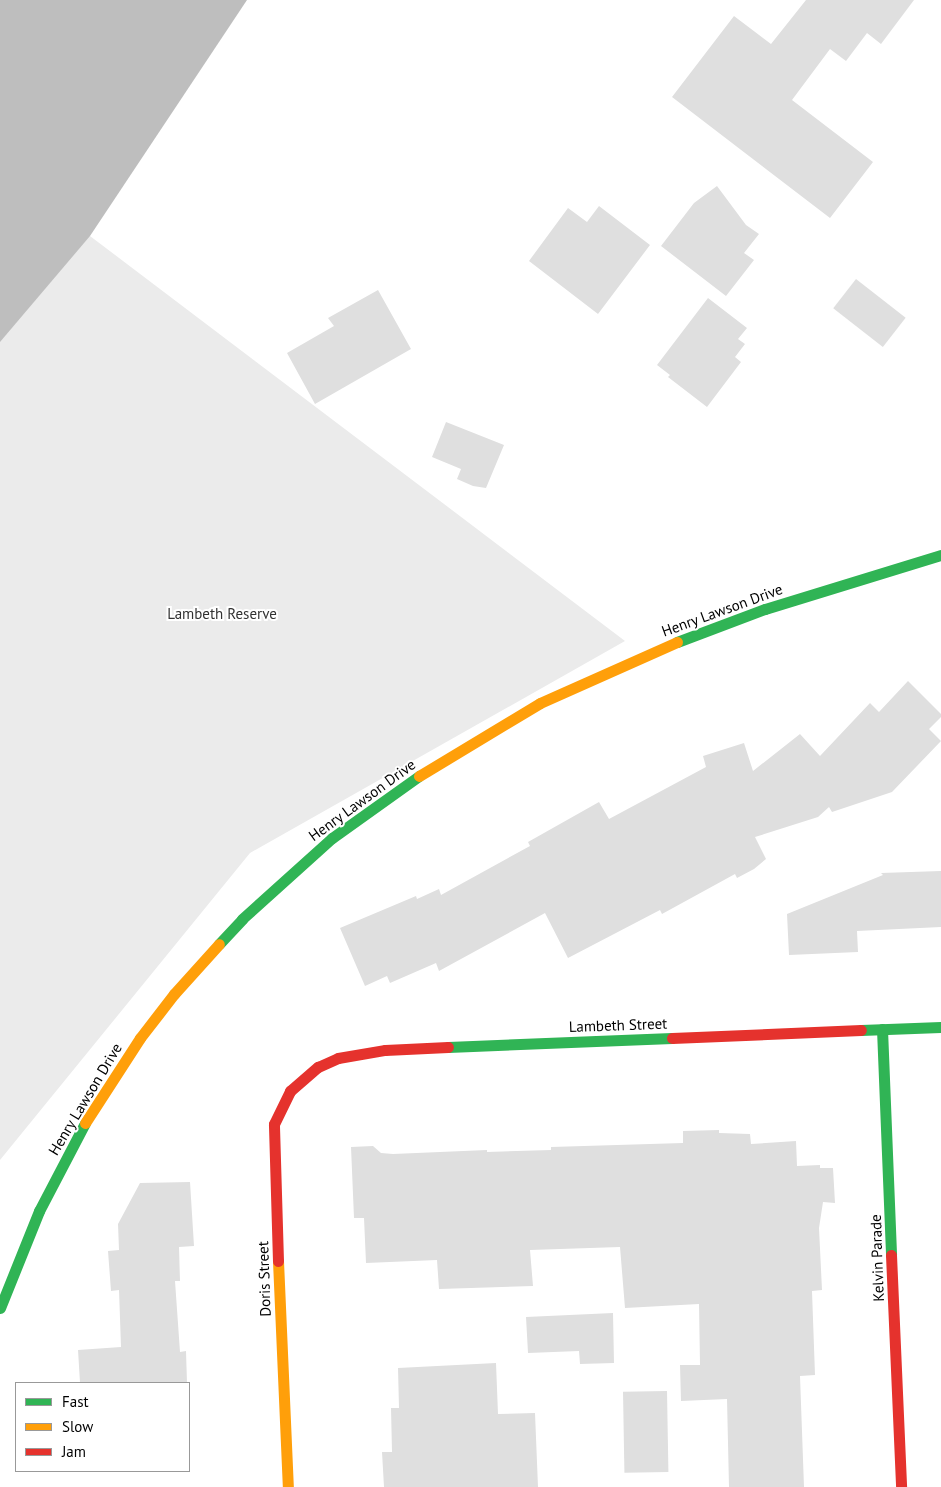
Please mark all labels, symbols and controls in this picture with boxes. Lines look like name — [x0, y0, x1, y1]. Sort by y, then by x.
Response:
street label: Henry Lawson Drive — [659, 580, 785, 640]
park label: Lambeth Reserve — [167, 605, 277, 623]
street label: Henry Lawson Drive — [305, 755, 419, 845]
street label: Lambeth Street — [569, 1014, 667, 1036]
street label: Henry Lawson Drive — [44, 1039, 126, 1159]
street label: Kelvin Parade — [866, 1214, 888, 1302]
street label: Doris Street — [254, 1241, 274, 1317]
legend — [15, 1382, 190, 1472]
text: Fast — [62, 1392, 89, 1411]
text: Slow — [62, 1417, 93, 1436]
text: Jam — [62, 1442, 86, 1461]

